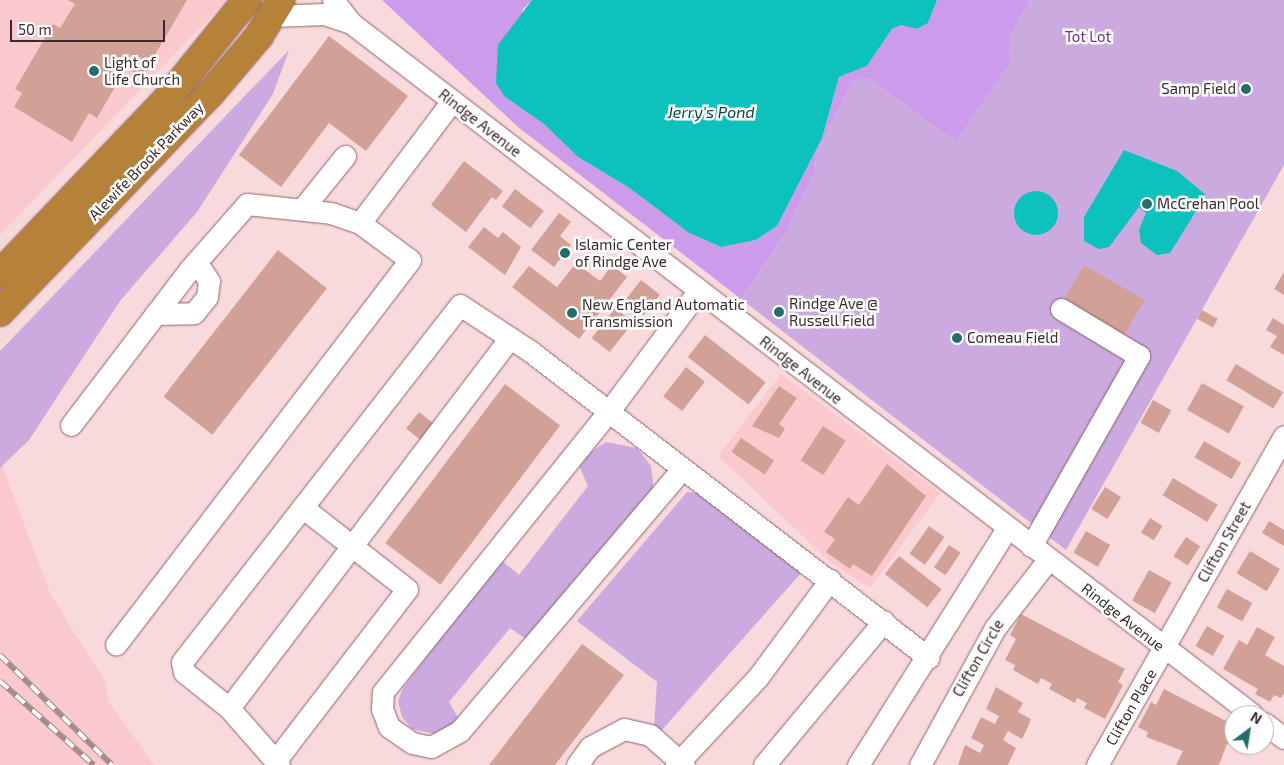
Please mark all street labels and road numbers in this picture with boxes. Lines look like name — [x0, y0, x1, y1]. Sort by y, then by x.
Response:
street label: Rindge Avenue — [435, 85, 525, 161]
street label: Alewife Brook Parkway — [85, 98, 207, 224]
street label: Rindge Avenue — [756, 332, 846, 408]
street label: Clifton Street — [1194, 498, 1254, 586]
street label: Rindge Avenue — [1078, 579, 1168, 655]
street label: Clifton Circle — [949, 616, 1007, 700]
street label: Clifton Place — [1102, 665, 1160, 749]

